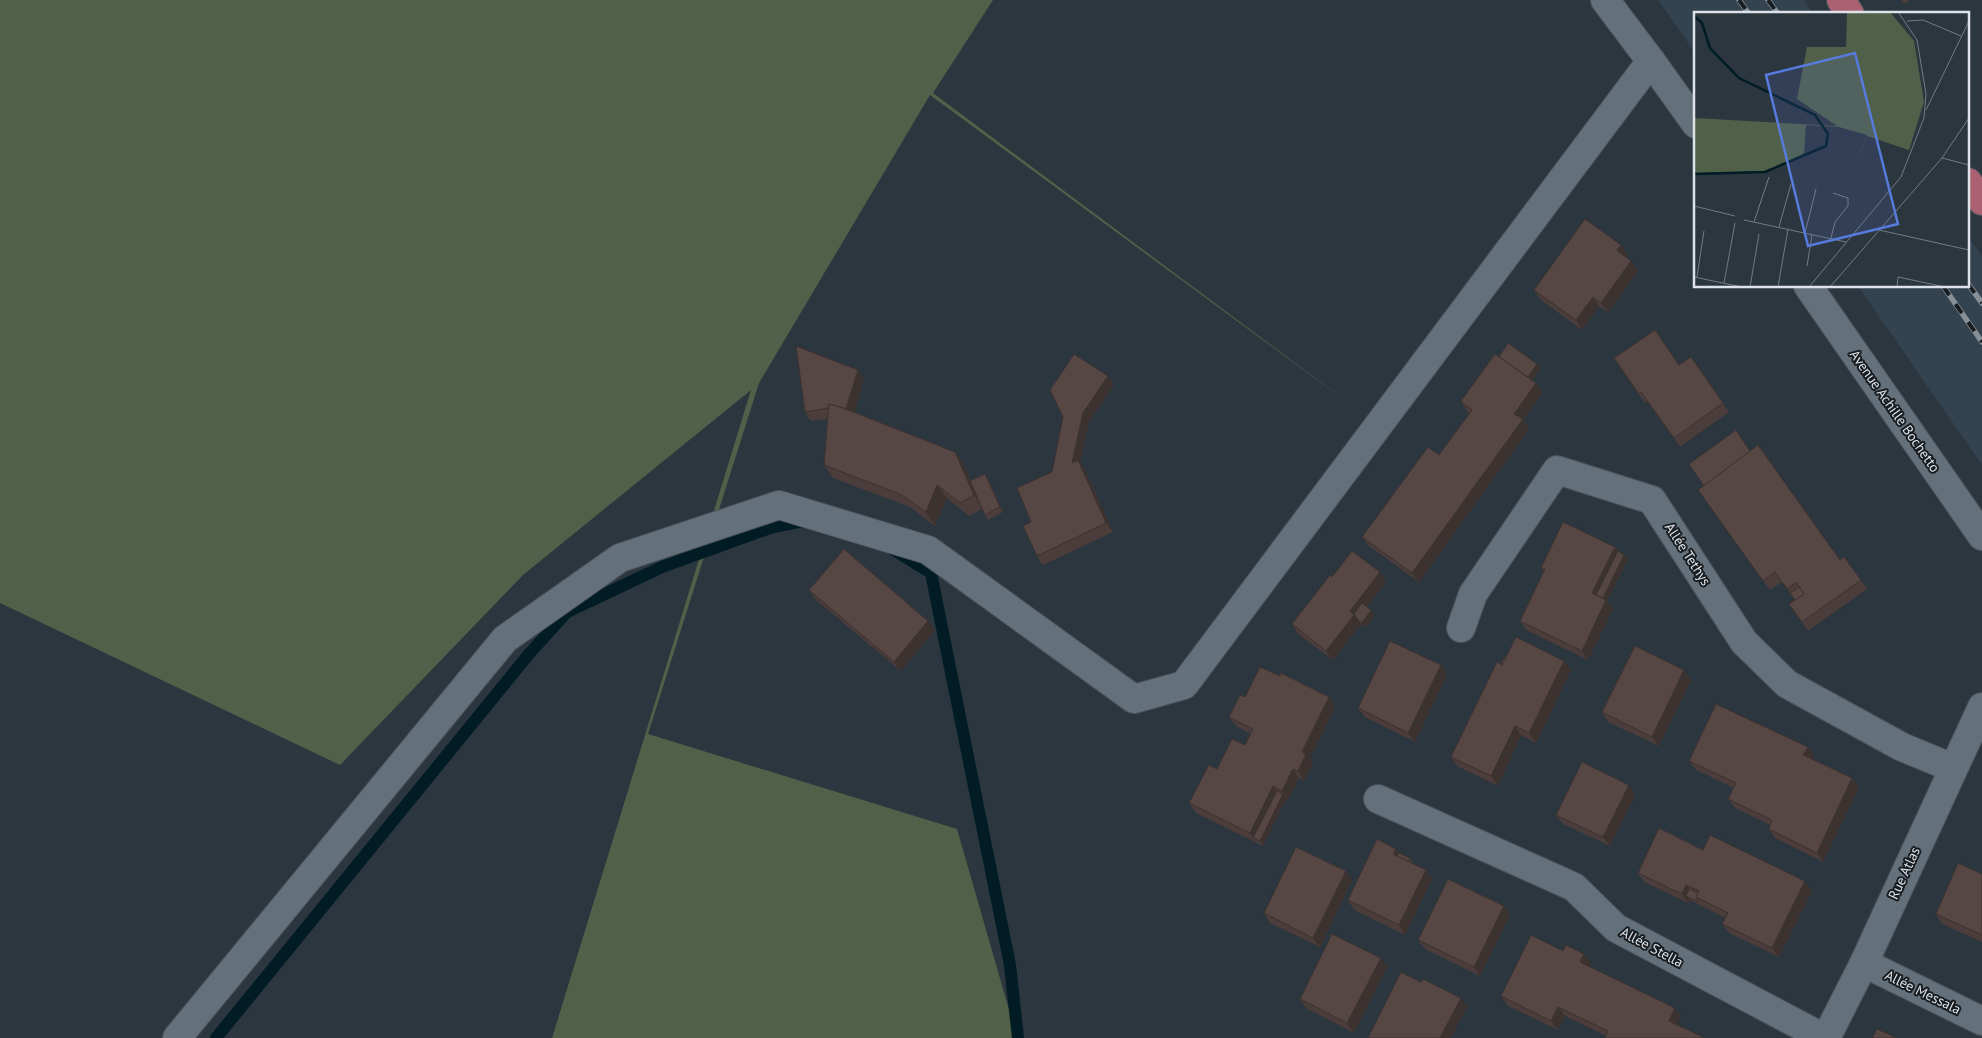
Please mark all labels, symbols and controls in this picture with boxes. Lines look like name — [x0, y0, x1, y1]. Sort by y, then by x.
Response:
inset map — [1694, 12, 1970, 288]
street label: Avenue Achille Bochetto — [1846, 346, 1944, 476]
street label: Allée Tethys — [1661, 519, 1715, 589]
street label: Rue Atlas — [1884, 844, 1924, 902]
street label: Allée Stella — [1618, 923, 1686, 971]
street label: Allée Messala — [1882, 966, 1964, 1018]

